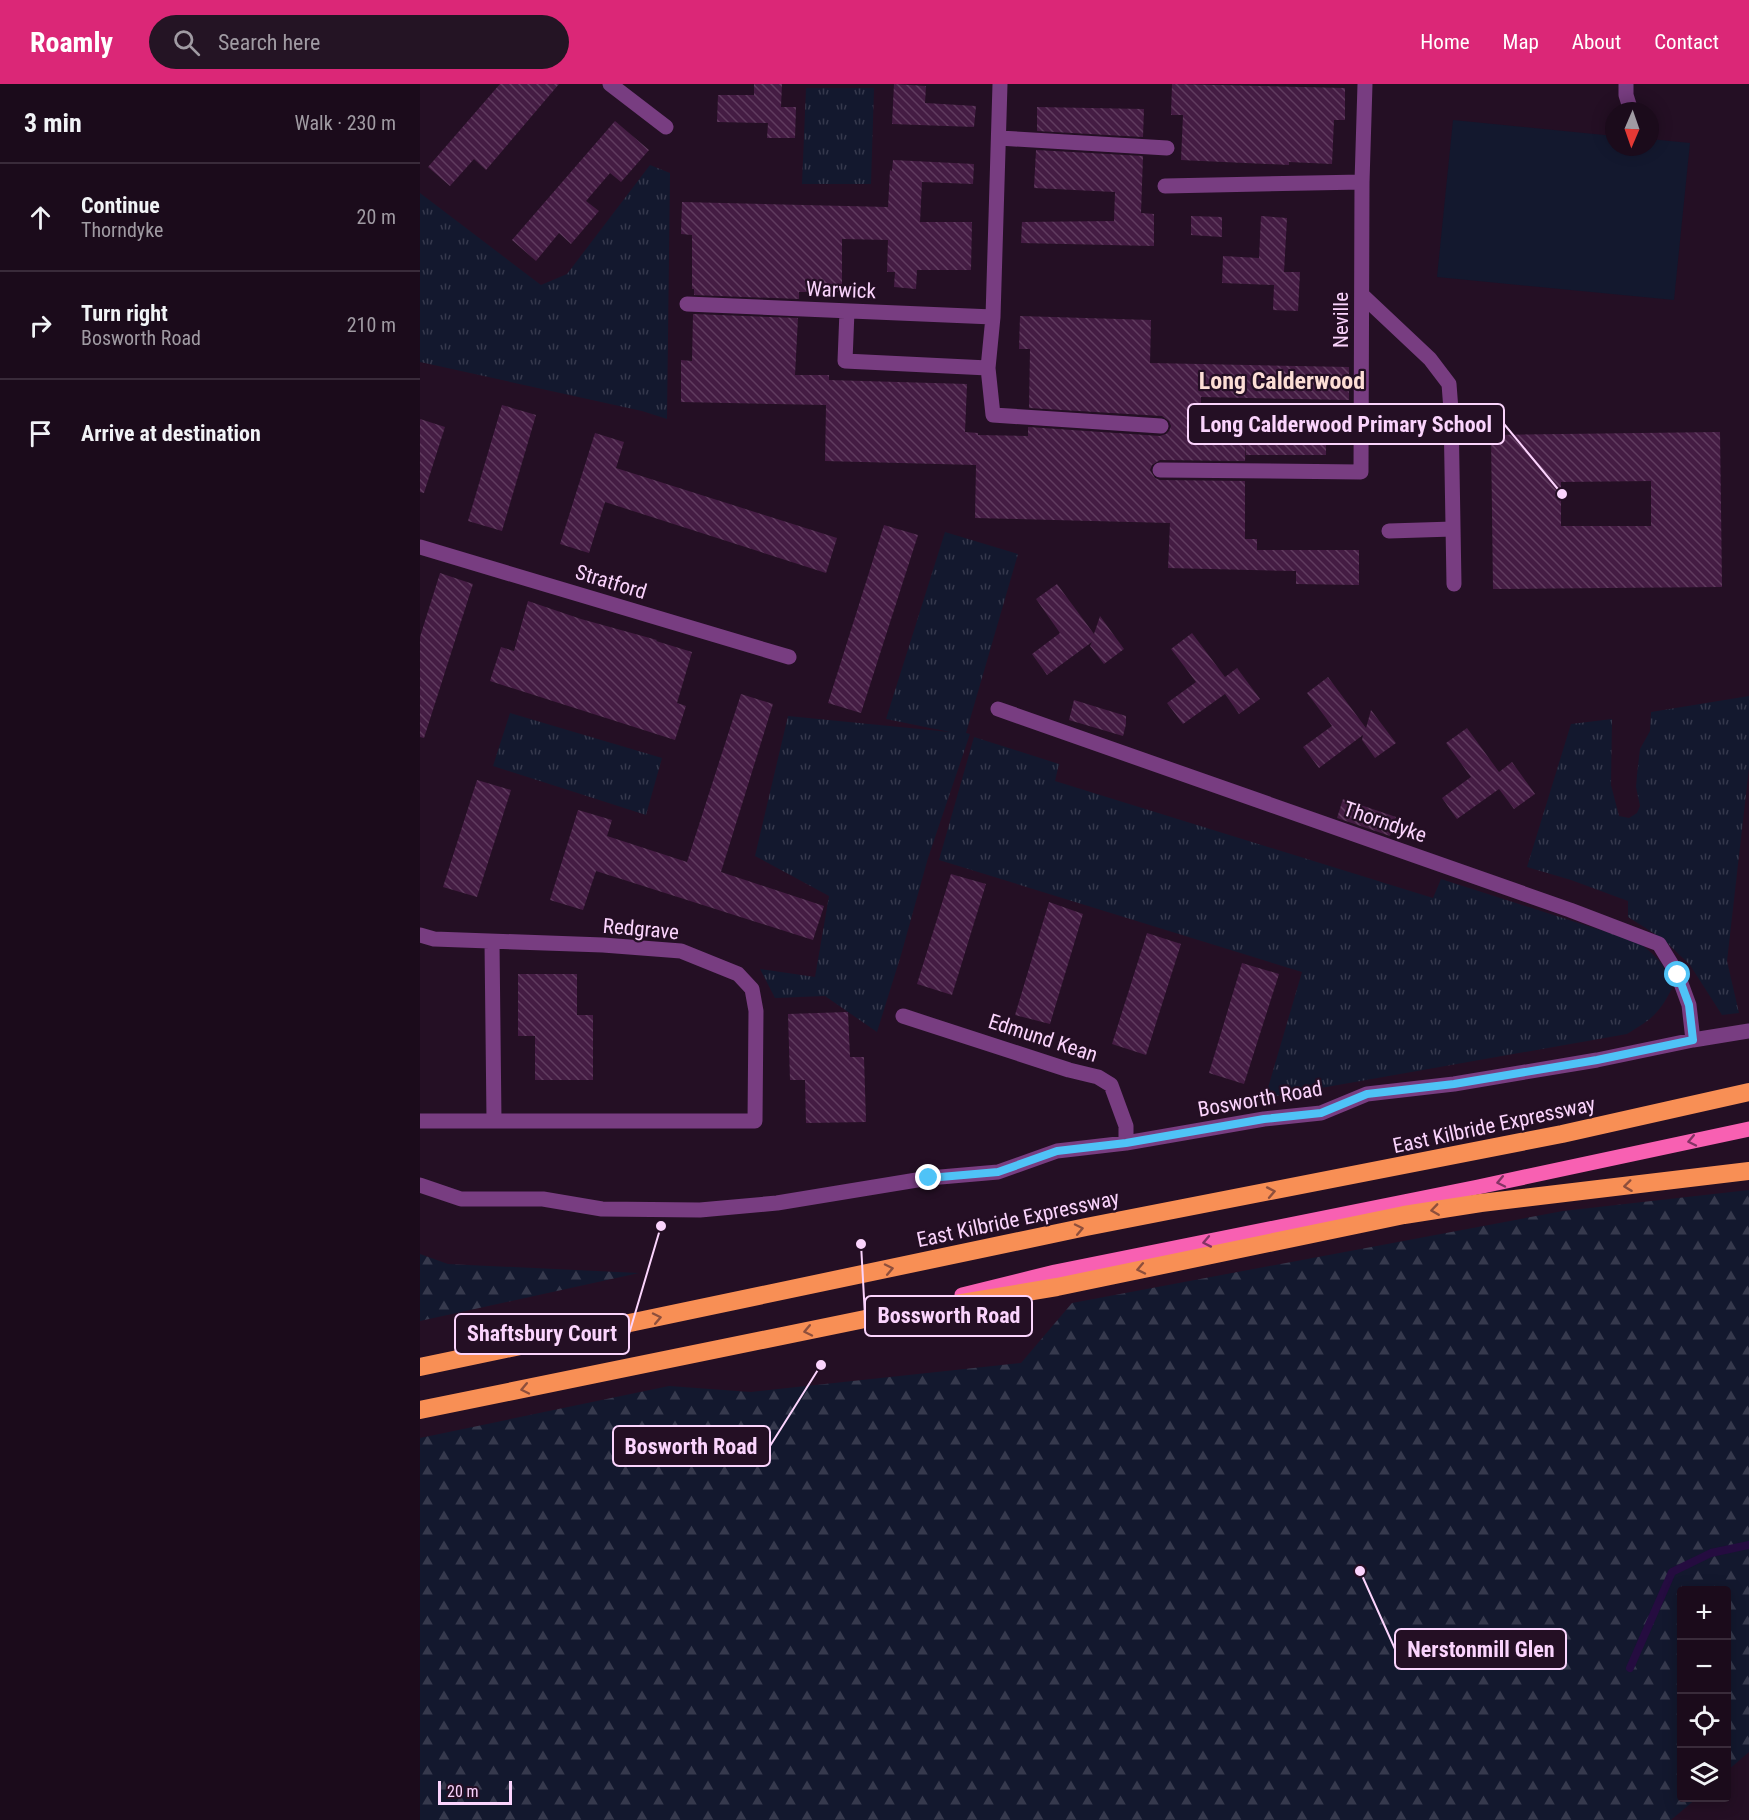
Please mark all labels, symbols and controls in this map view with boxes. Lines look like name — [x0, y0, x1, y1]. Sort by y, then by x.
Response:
search box — [149, 15, 569, 69]
text: Roamly — [30, 26, 113, 59]
icon: search — [170, 26, 203, 59]
text: Search here — [218, 30, 320, 55]
text: Home — [1420, 30, 1470, 54]
text: Map — [1503, 30, 1539, 54]
text: About — [1572, 30, 1621, 54]
text: Contact — [1654, 30, 1719, 54]
north arrow — [1605, 102, 1659, 156]
text: 3 min — [24, 108, 82, 138]
text: Walk · 230 m — [295, 111, 396, 135]
text: Continue — [81, 193, 160, 218]
icon: ahead — [24, 201, 57, 234]
text: 20 m — [357, 205, 396, 229]
text: Thorndyke — [81, 218, 163, 242]
street label: Warwick — [806, 277, 877, 303]
street label: Neville — [1329, 292, 1353, 348]
text: Turn right — [81, 301, 168, 326]
icon: right — [24, 309, 57, 342]
text: 210 m — [347, 313, 396, 337]
text: Bosworth Road — [81, 326, 201, 350]
district label: Long Calderwood — [1199, 367, 1365, 395]
callout: Long Calderwood Primary School — [1188, 404, 1504, 444]
text: Long Calderwood Primary School — [1200, 412, 1492, 437]
icon: arrive — [24, 417, 57, 450]
text: Arrive at destination — [81, 421, 261, 446]
street label: Stratford — [573, 560, 649, 604]
street label: Thorndyke — [1340, 797, 1430, 847]
street label: Redgrave — [602, 914, 680, 944]
route start — [1664, 961, 1690, 987]
street label: Edmund Kean — [985, 1009, 1101, 1067]
street label: Bosworth Road — [1196, 1076, 1324, 1122]
street label: East Kilbride Expressway — [1391, 1092, 1598, 1158]
one-way arrow — [1687, 1134, 1697, 1147]
route end — [915, 1164, 941, 1190]
one-way arrow — [1496, 1175, 1506, 1188]
one-way arrow — [1624, 1179, 1633, 1191]
street label: East Kilbride Expressway — [915, 1186, 1122, 1252]
one-way arrow — [1266, 1186, 1276, 1199]
one-way arrow — [1430, 1204, 1440, 1216]
one-way arrow — [1074, 1223, 1084, 1236]
one-way arrow — [1202, 1234, 1212, 1247]
one-way arrow — [1136, 1262, 1146, 1275]
one-way arrow — [883, 1263, 893, 1276]
callout: Bossworth Road — [865, 1296, 1032, 1336]
text: Bossworth Road — [878, 1303, 1021, 1328]
one-way arrow — [651, 1312, 661, 1325]
callout: Shaftsbury Court — [455, 1314, 629, 1354]
text: Shaftsbury Court — [467, 1321, 617, 1346]
one-way arrow — [803, 1324, 813, 1337]
one-way arrow — [520, 1382, 530, 1395]
callout: Bosworth Road — [613, 1426, 770, 1466]
text: Bosworth Road — [624, 1434, 758, 1459]
map controls — [1677, 1586, 1731, 1802]
button: + — [1677, 1586, 1731, 1640]
callout: Nerstonmill Glen — [1395, 1629, 1566, 1669]
text: Nerstonmill Glen — [1407, 1637, 1555, 1662]
button: − — [1677, 1640, 1731, 1694]
button: locate — [1677, 1694, 1731, 1748]
button: layers — [1677, 1748, 1731, 1802]
scale bar — [438, 1778, 512, 1806]
text: 20 m — [447, 1782, 479, 1801]

